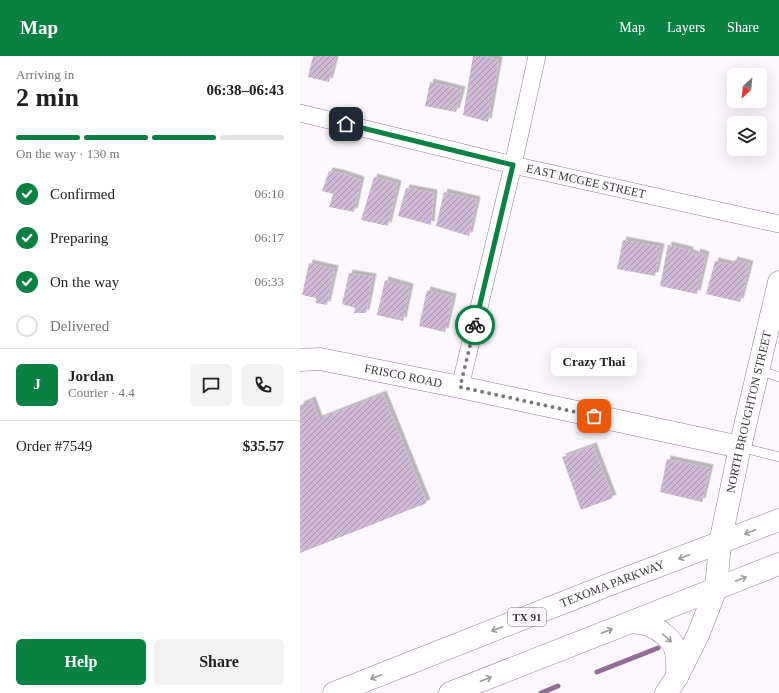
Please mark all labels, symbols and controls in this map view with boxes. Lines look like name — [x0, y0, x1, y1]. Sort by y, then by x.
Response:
text: Map — [20, 17, 58, 38]
text: Map — [619, 20, 645, 35]
text: Layers — [667, 20, 705, 35]
text: Share — [727, 20, 759, 35]
text: Arriving in — [16, 67, 74, 82]
north arrow — [727, 68, 767, 108]
map controls — [727, 68, 767, 156]
text: 06:38–06:43 — [207, 82, 284, 98]
text: 2 min — [16, 83, 79, 112]
pin — [329, 107, 363, 141]
icon: home — [335, 113, 357, 135]
button: layers — [727, 116, 767, 156]
text: On the way · 130 m — [16, 146, 120, 161]
street label: EAST MCGEE STREET — [525, 161, 648, 201]
icon: check — [16, 183, 38, 205]
text: Confirmed — [50, 186, 115, 202]
text: 06:10 — [254, 186, 284, 201]
icon: check — [16, 227, 38, 249]
text: Preparing — [50, 230, 108, 246]
text: 06:17 — [254, 230, 284, 245]
icon: check — [16, 271, 38, 293]
text: On the way — [50, 274, 119, 290]
text: 06:33 — [254, 274, 284, 289]
courier — [455, 305, 495, 345]
icon: bike — [464, 314, 486, 336]
text: Delivered — [50, 318, 109, 334]
street label: NORTH BROUGHTON STREET — [724, 329, 774, 494]
callout: Crazy Thai — [551, 348, 637, 376]
text: Crazy Thai — [563, 354, 625, 369]
street label: FRISCO ROAD — [363, 361, 444, 390]
button: chat — [190, 364, 232, 406]
button: phone — [242, 364, 284, 406]
text: Jordan — [68, 368, 114, 384]
text: J — [33, 376, 41, 392]
text: Courier · 4.4 — [68, 385, 135, 400]
pin — [577, 399, 611, 433]
icon: bag — [583, 405, 605, 427]
text: Order #7549 — [16, 438, 92, 454]
text: $35.57 — [243, 438, 284, 454]
one-way arrow — [744, 528, 756, 536]
one-way arrow — [678, 553, 690, 561]
street label: TEXOMA PARKWAY — [558, 557, 667, 610]
one-way arrow — [735, 574, 747, 582]
road number: TX 91 — [508, 608, 546, 626]
one-way arrow — [492, 626, 504, 633]
one-way arrow — [601, 627, 613, 635]
one-way arrow — [662, 633, 672, 642]
button: Help — [16, 639, 146, 685]
button: Share — [154, 639, 284, 685]
one-way arrow — [371, 673, 383, 681]
one-way arrow — [480, 674, 492, 682]

